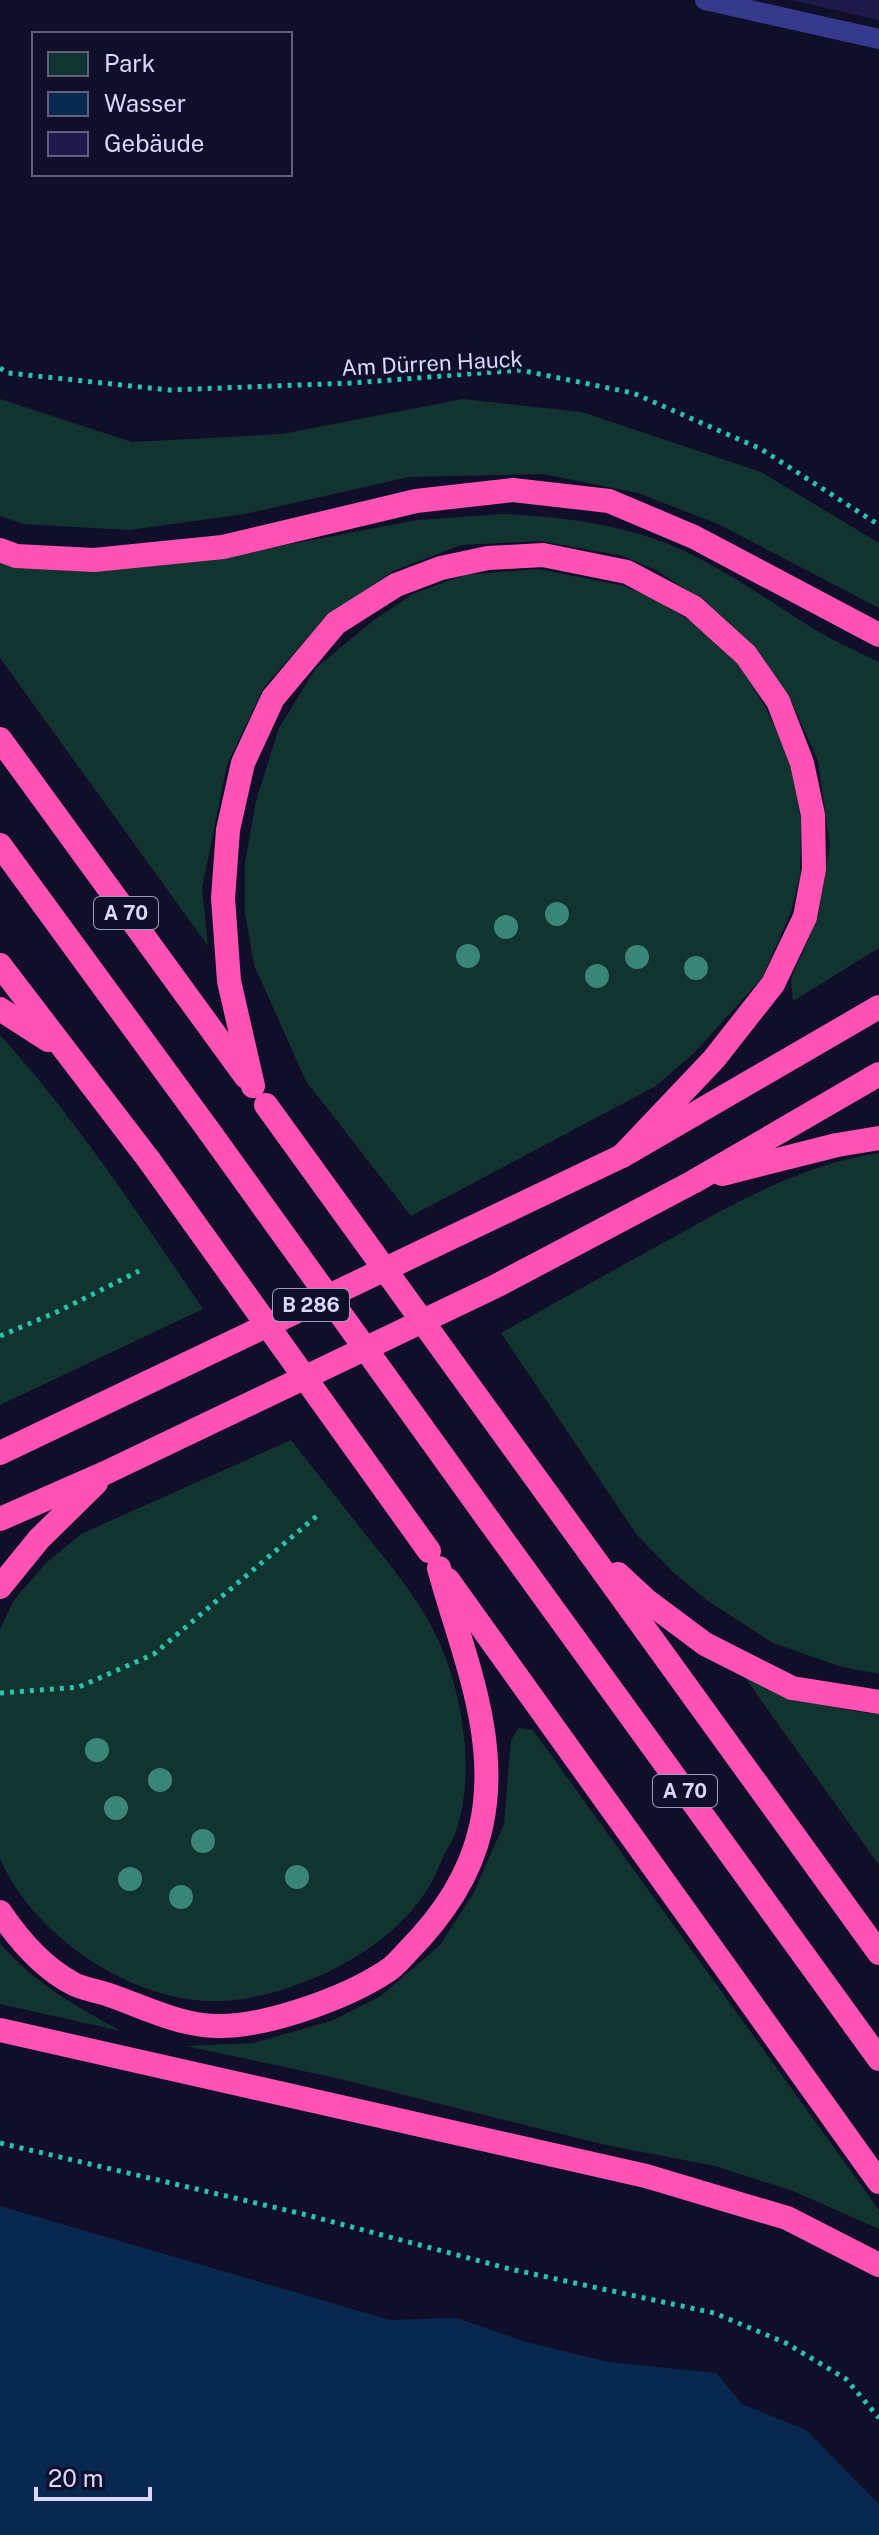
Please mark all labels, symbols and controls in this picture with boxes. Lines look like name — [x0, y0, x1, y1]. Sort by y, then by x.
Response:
legend — [32, 32, 292, 176]
text: Park — [104, 49, 155, 77]
text: Wasser — [104, 89, 186, 117]
text: Gebäude — [104, 129, 204, 157]
street label: Am Dürren Hauck — [341, 345, 523, 381]
road number: A 70 — [94, 897, 158, 929]
road number: B 286 — [273, 1289, 349, 1321]
road number: A 70 — [653, 1775, 717, 1807]
scale bar — [36, 2451, 150, 2501]
text: 20 m — [48, 2464, 104, 2492]

